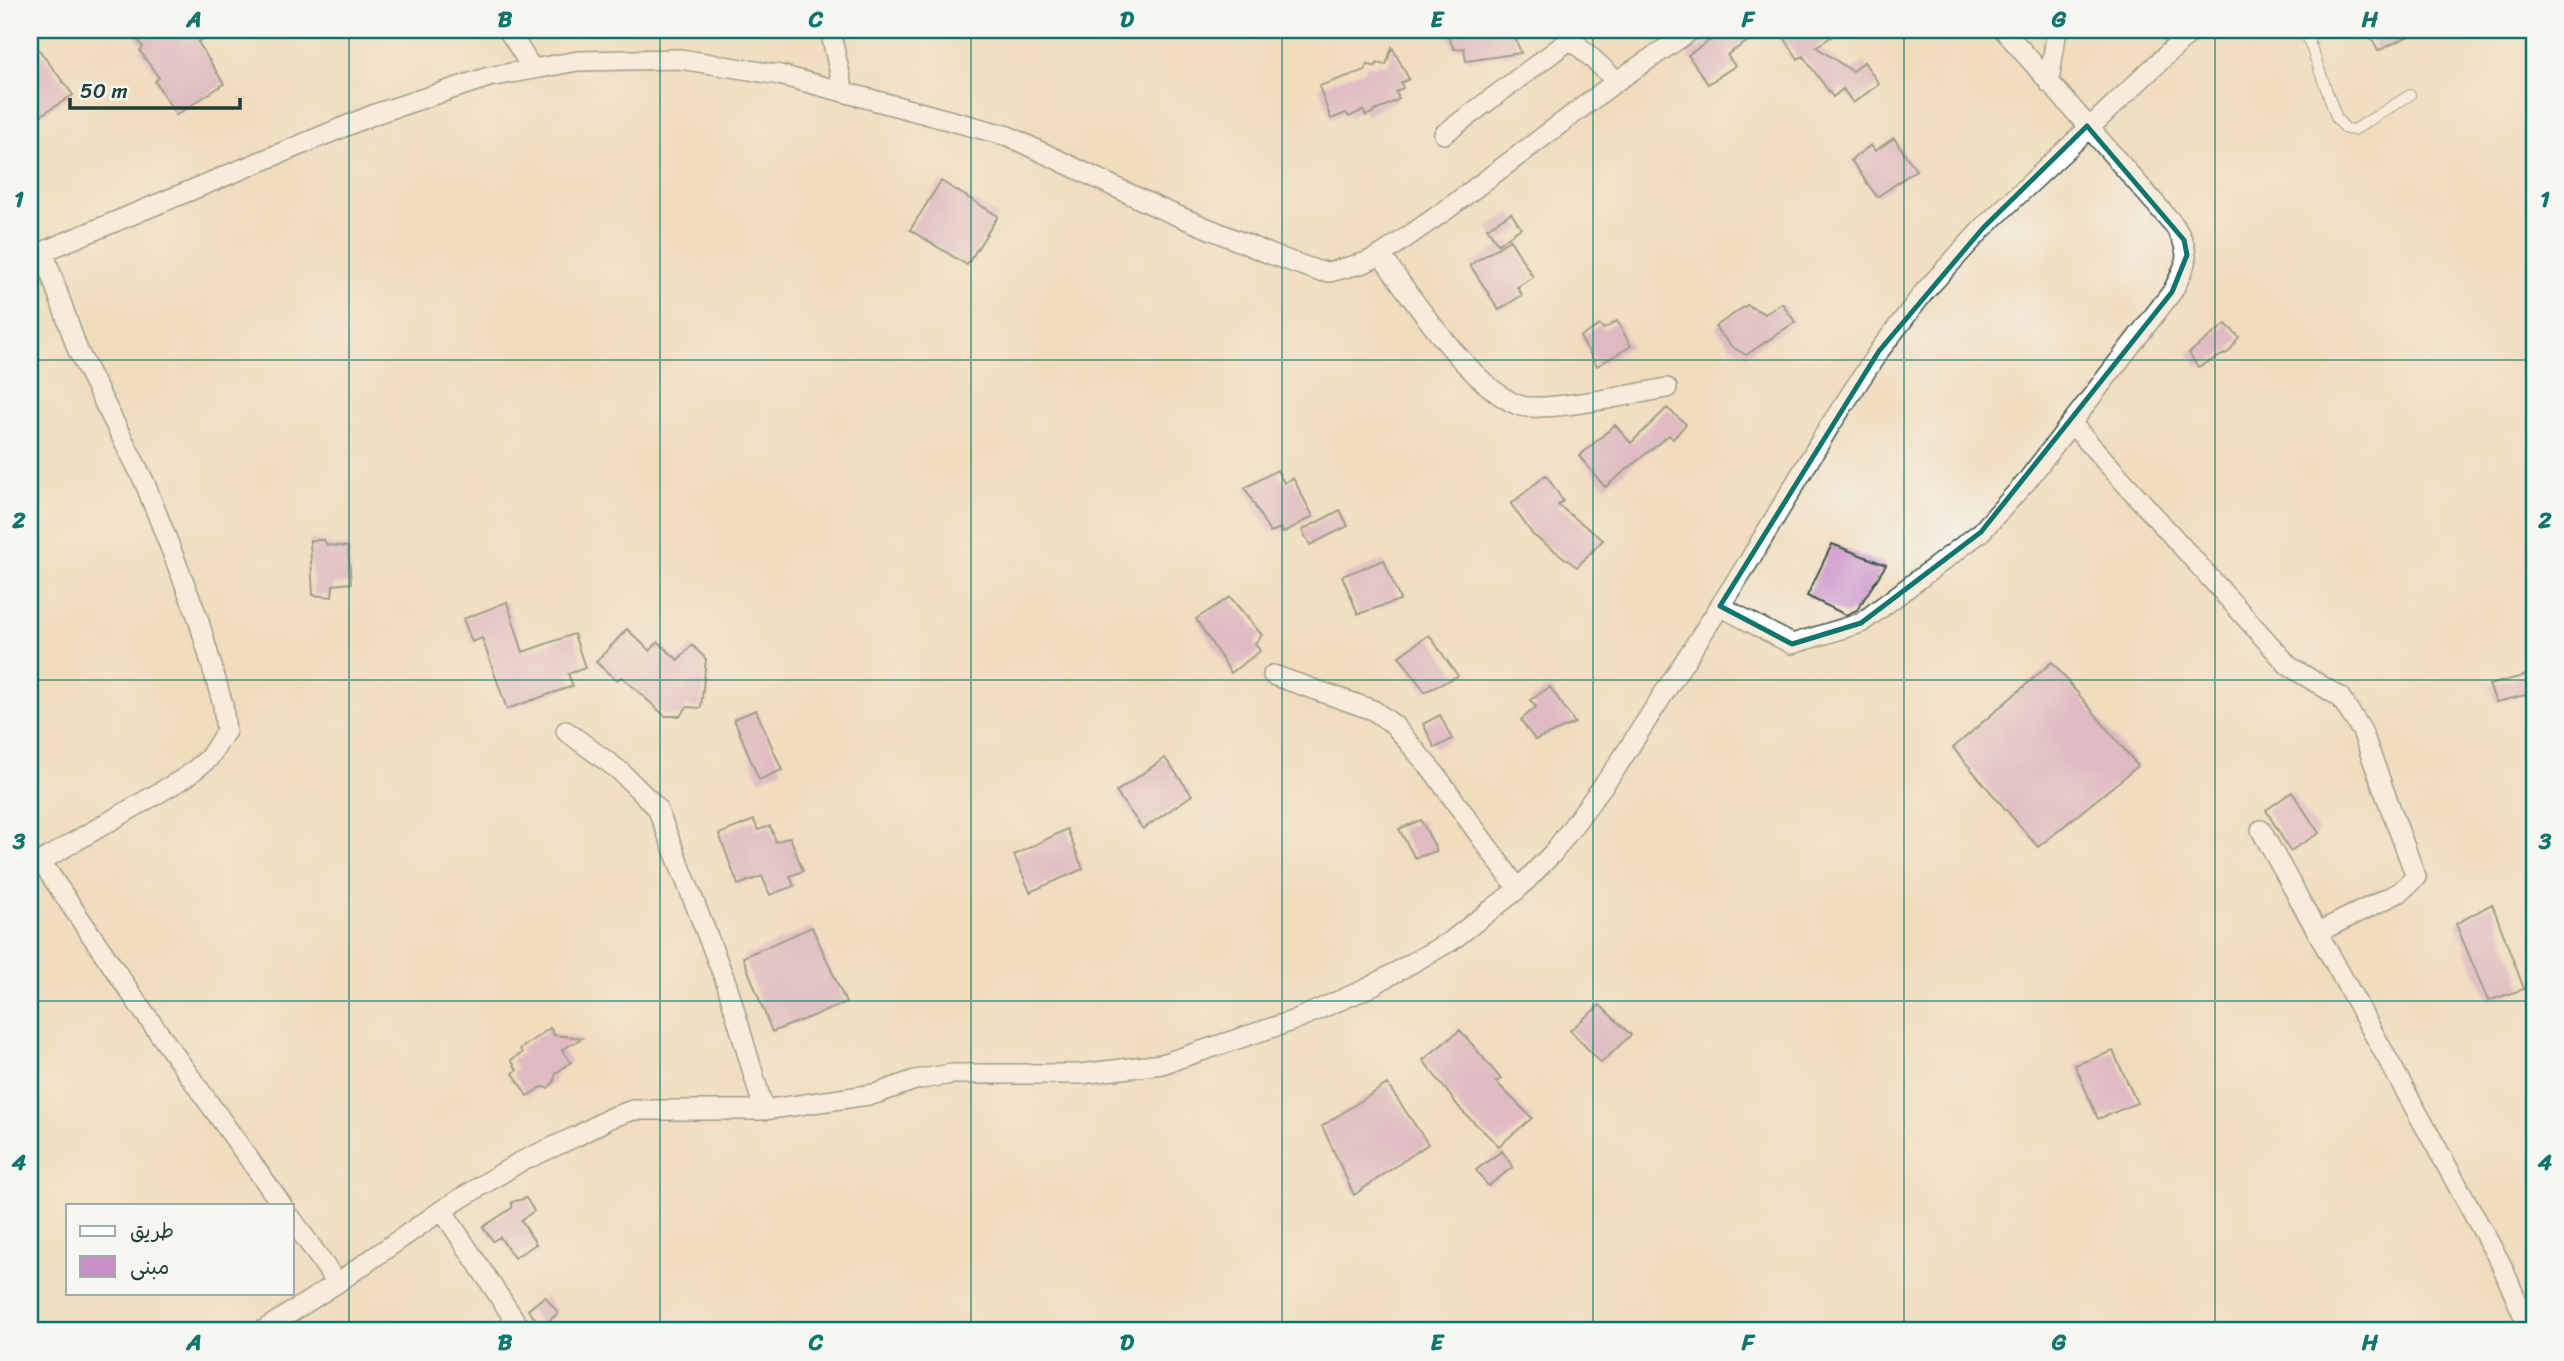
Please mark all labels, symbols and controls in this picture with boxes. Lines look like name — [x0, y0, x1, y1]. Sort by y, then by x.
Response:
text: A — [185, 0, 202, 40]
text: B — [498, 0, 513, 40]
text: C — [808, 0, 824, 40]
text: D — [1120, 0, 1135, 40]
text: E — [1431, 0, 1446, 40]
text: F — [1741, 0, 1756, 40]
text: G — [2051, 0, 2067, 40]
text: H — [2361, 0, 2379, 40]
scale bar — [70, 66, 240, 110]
text: 50 m — [80, 72, 128, 110]
text: 1 — [14, 179, 24, 220]
text: 1 — [2540, 179, 2550, 220]
text: 2 — [11, 500, 26, 541]
text: 2 — [2537, 500, 2552, 541]
text: 3 — [12, 821, 26, 862]
text: 3 — [2538, 821, 2552, 862]
text: 4 — [11, 1142, 27, 1183]
text: 4 — [2537, 1142, 2553, 1183]
legend — [66, 1204, 294, 1294]
text: طريق — [130, 1212, 174, 1250]
text: مبنى — [130, 1248, 169, 1286]
text: A — [185, 1322, 202, 1361]
text: B — [498, 1322, 513, 1361]
text: C — [808, 1322, 824, 1361]
text: D — [1120, 1322, 1135, 1361]
text: E — [1431, 1322, 1446, 1361]
text: F — [1741, 1322, 1756, 1361]
text: G — [2051, 1322, 2067, 1361]
text: H — [2361, 1322, 2379, 1361]

